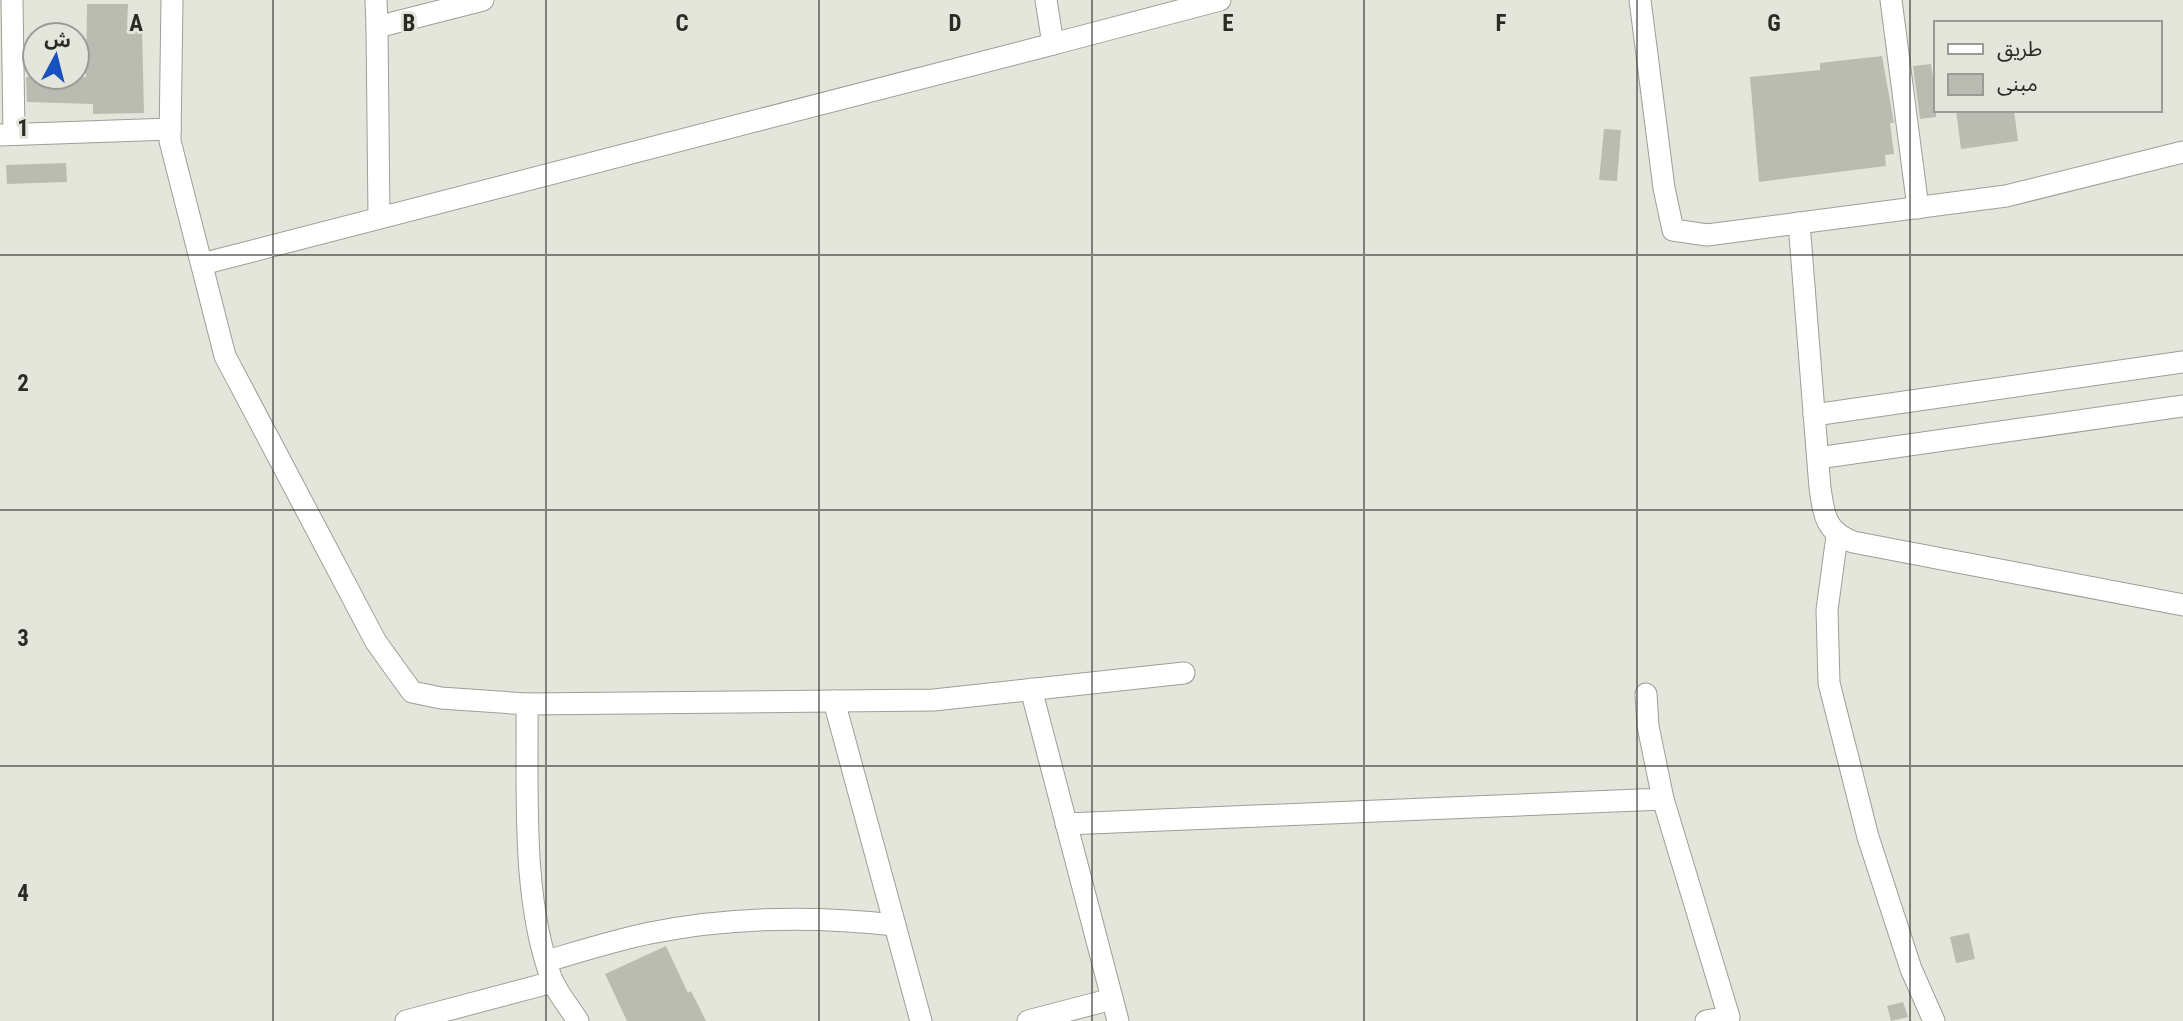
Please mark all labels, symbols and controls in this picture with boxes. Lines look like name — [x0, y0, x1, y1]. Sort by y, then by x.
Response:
text: A — [129, 10, 143, 37]
text: B — [403, 10, 415, 37]
text: C — [675, 10, 689, 37]
text: D — [949, 10, 962, 37]
text: E — [1222, 10, 1234, 37]
text: F — [1496, 10, 1507, 37]
text: G — [1767, 10, 1781, 37]
north arrow — [21, 21, 91, 91]
legend — [1934, 21, 2162, 112]
text: ش — [44, 27, 72, 53]
text: طريق — [1997, 37, 2042, 62]
text: مبنى — [1997, 72, 2038, 96]
text: 1 — [17, 115, 29, 142]
text: 2 — [17, 370, 29, 397]
text: 3 — [17, 625, 29, 652]
text: 4 — [17, 880, 29, 907]

